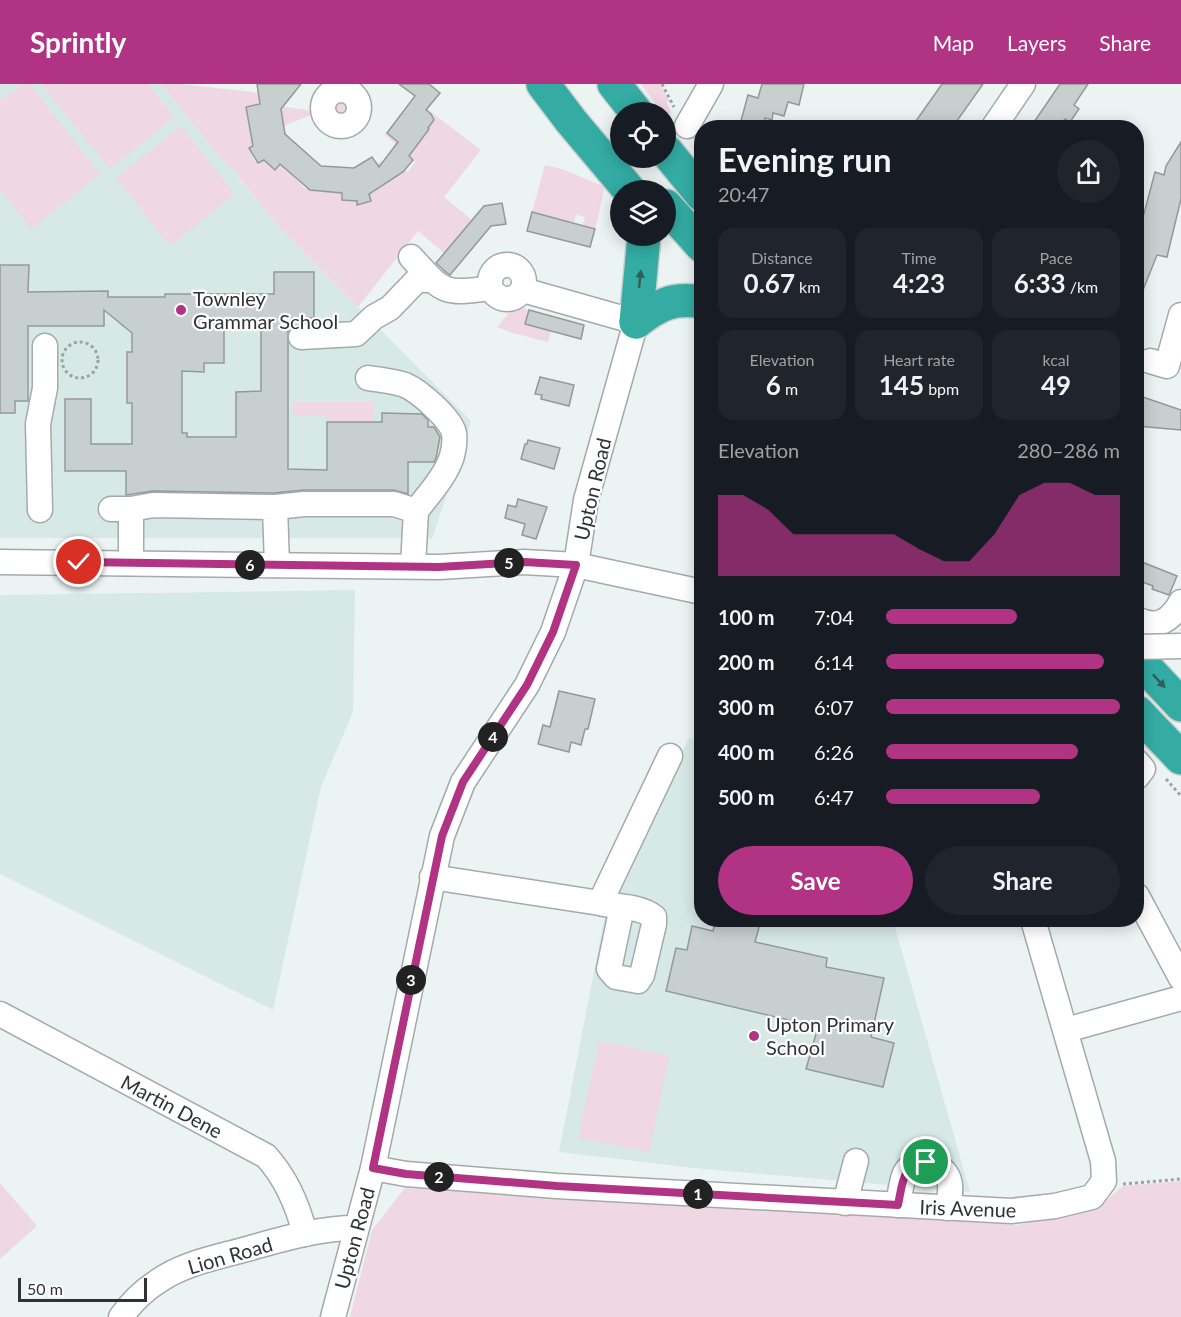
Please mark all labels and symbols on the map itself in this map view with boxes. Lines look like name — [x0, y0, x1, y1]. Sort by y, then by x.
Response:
one-way arrow — [635, 269, 645, 288]
place label: Townley Grammar School — [193, 286, 338, 333]
marker: Townley Grammar School — [174, 303, 188, 317]
street label: Upton Road — [569, 435, 615, 543]
pin — [53, 536, 104, 587]
pin: 5 — [494, 548, 524, 578]
pin: 6 — [235, 550, 265, 580]
one-way arrow — [1152, 674, 1166, 689]
pin: 4 — [478, 722, 508, 752]
pin: 3 — [396, 965, 426, 995]
place label: Upton Primary School — [766, 1012, 895, 1059]
marker: Upton Primary School — [747, 1029, 761, 1043]
street label: Martin Dene — [117, 1069, 227, 1143]
pin — [900, 1136, 951, 1187]
pin: 2 — [424, 1162, 454, 1192]
pin: 1 — [683, 1179, 713, 1209]
street label: Upton Road — [329, 1184, 379, 1292]
street label: Iris Avenue — [919, 1194, 1017, 1222]
street label: Lion Road — [185, 1231, 275, 1279]
scale bar — [18, 1275, 147, 1302]

